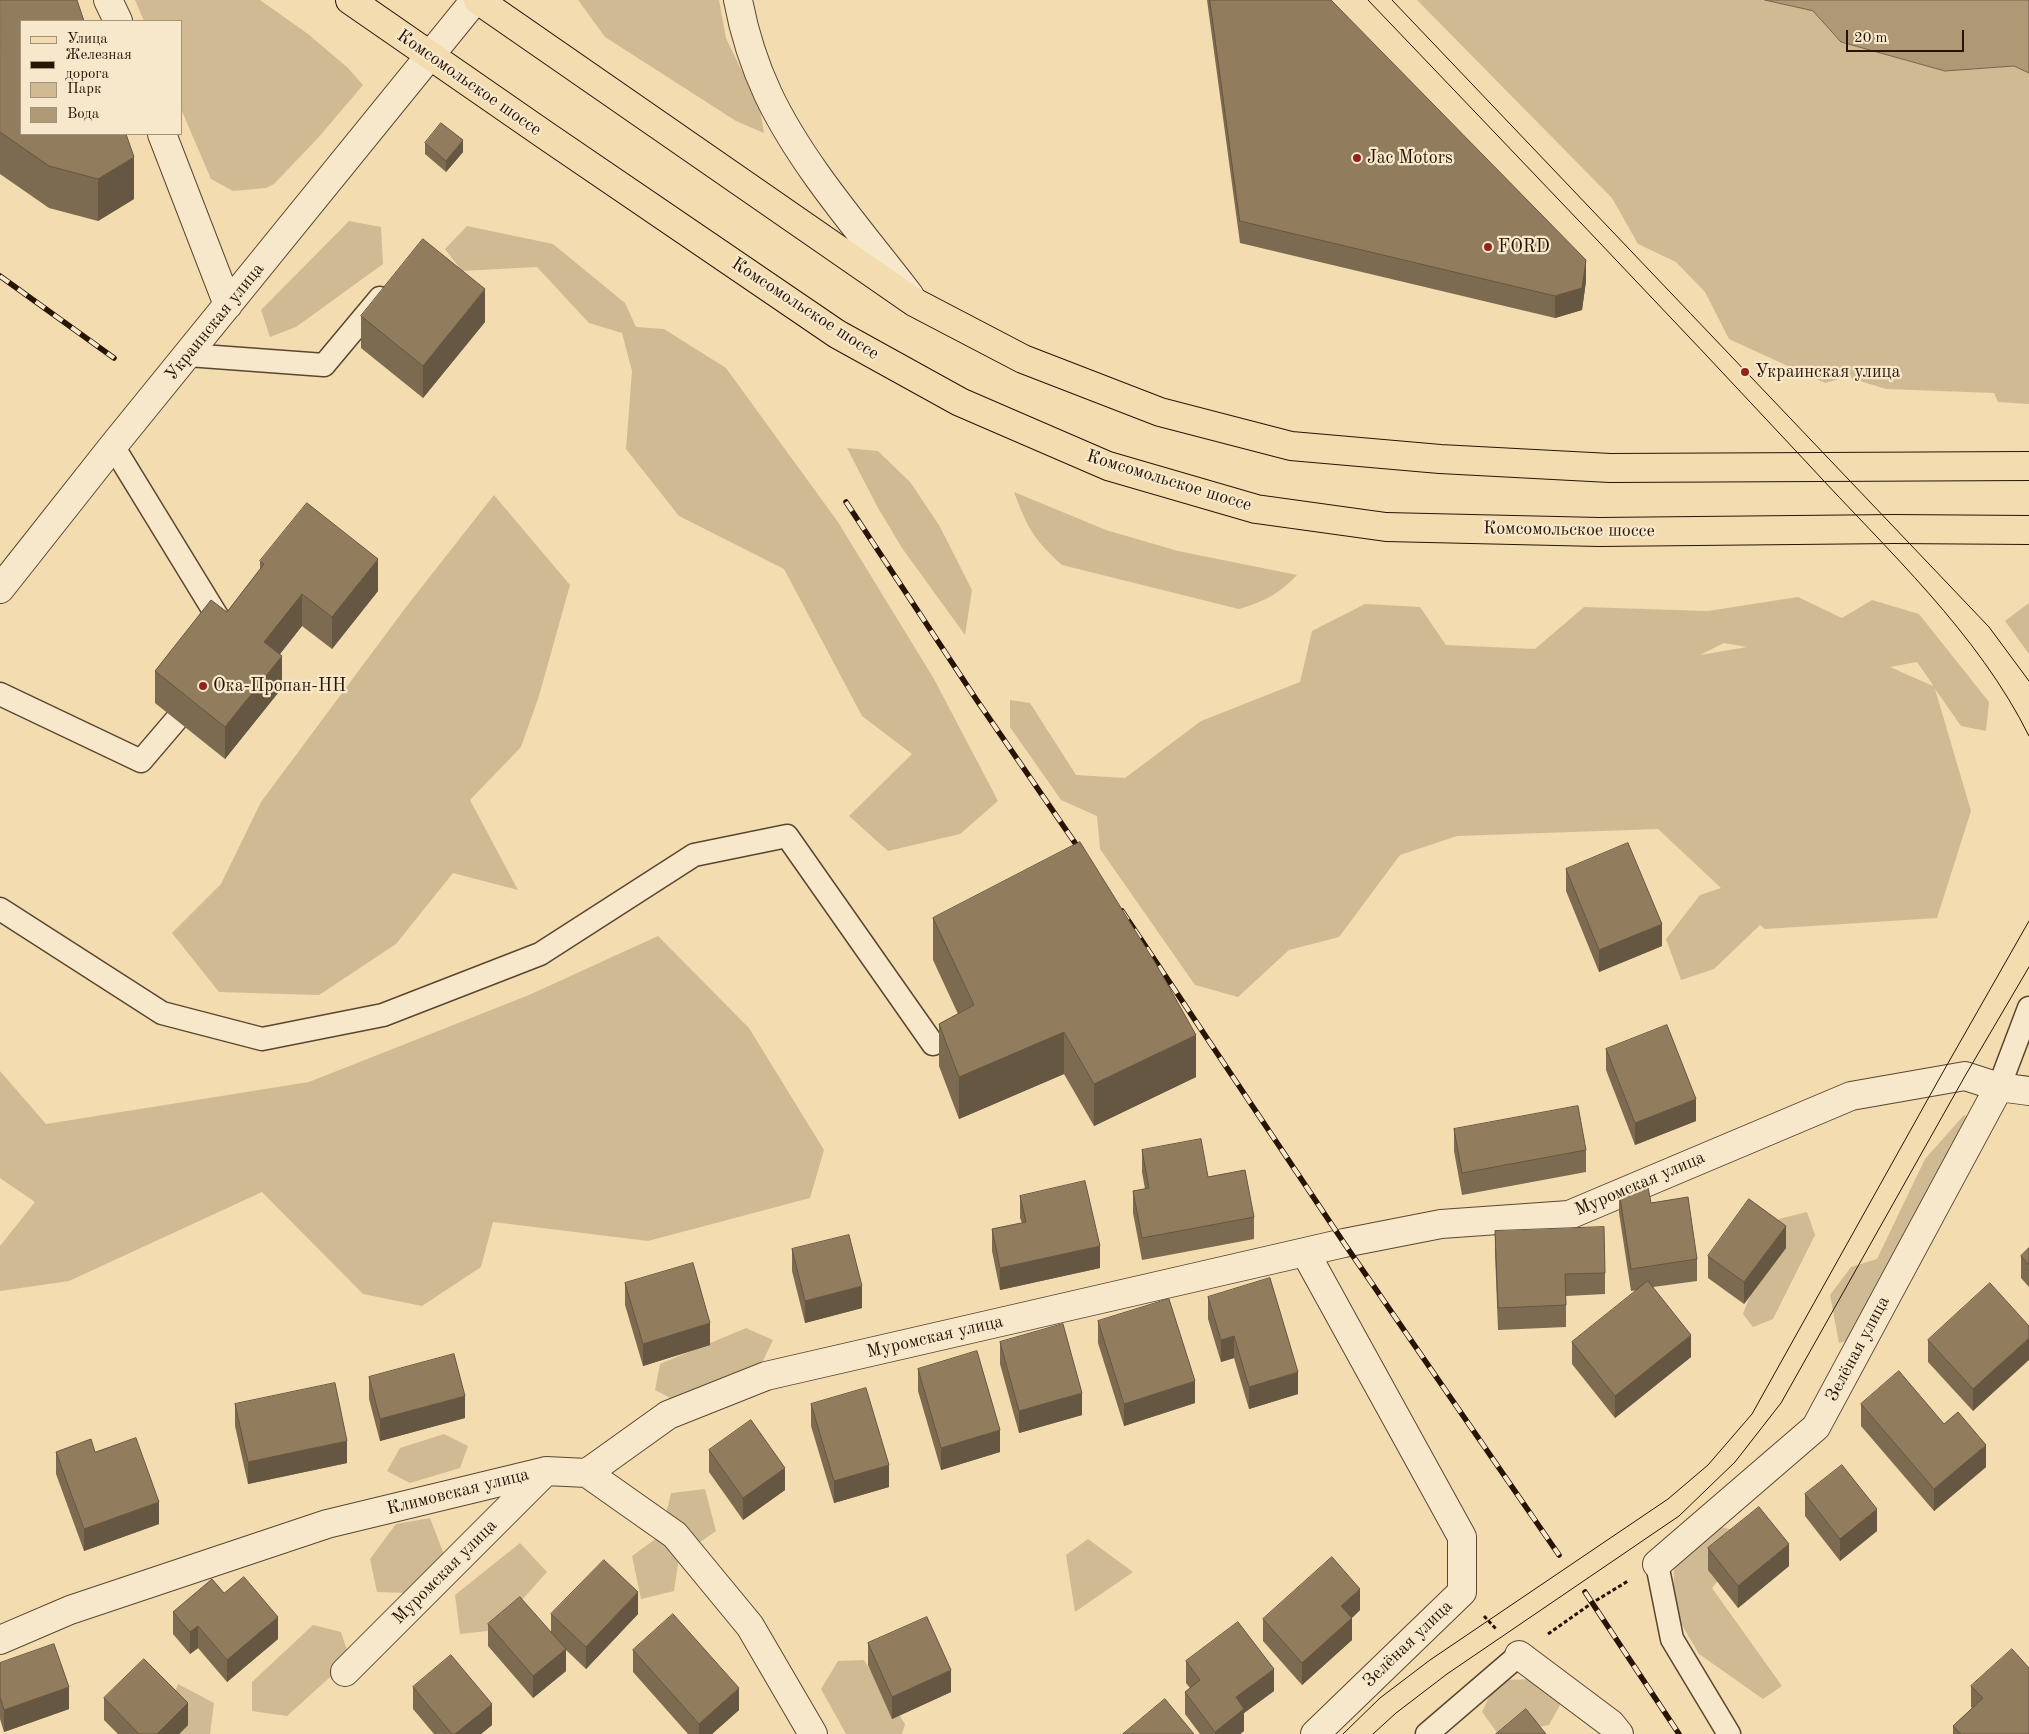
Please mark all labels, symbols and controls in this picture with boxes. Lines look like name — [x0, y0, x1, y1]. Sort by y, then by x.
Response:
legend — [20, 20, 182, 135]
scale bar — [1849, 20, 1966, 52]
street label: Комсомольское шоссе — [392, 25, 546, 141]
text: 20 m — [1854, 31, 1888, 46]
text: Улица — [67, 32, 108, 47]
text: Железная дорога — [65, 48, 132, 82]
text: Парк — [67, 82, 102, 97]
text: Вода — [67, 107, 99, 122]
place label: Jac Motors — [1367, 147, 1453, 169]
marker: Jac Motors — [1351, 152, 1363, 164]
place label: FORD — [1498, 236, 1550, 258]
marker: FORD — [1482, 241, 1494, 253]
street label: Комсомольское шоссе — [727, 253, 883, 365]
street label: Украинская улица — [161, 259, 269, 385]
place label: Украинская улица — [1755, 361, 1900, 383]
marker: Украинская улица — [1739, 366, 1751, 378]
street label: Комсомольское шоссе — [1084, 446, 1254, 516]
street label: Комсомольское шоссе — [1483, 518, 1655, 542]
place label: Ока-Пропан-НН — [213, 675, 346, 697]
marker: Ока-Пропан-НН — [197, 680, 209, 692]
street label: Муромская улица — [1572, 1147, 1708, 1221]
street label: Зелёная улица — [1821, 1293, 1895, 1405]
street label: Муромская улица — [865, 1311, 1005, 1363]
street label: Климовская улица — [385, 1464, 531, 1520]
street label: Муромская улица — [388, 1515, 502, 1629]
street label: Зелёная улица — [1359, 1596, 1457, 1692]

